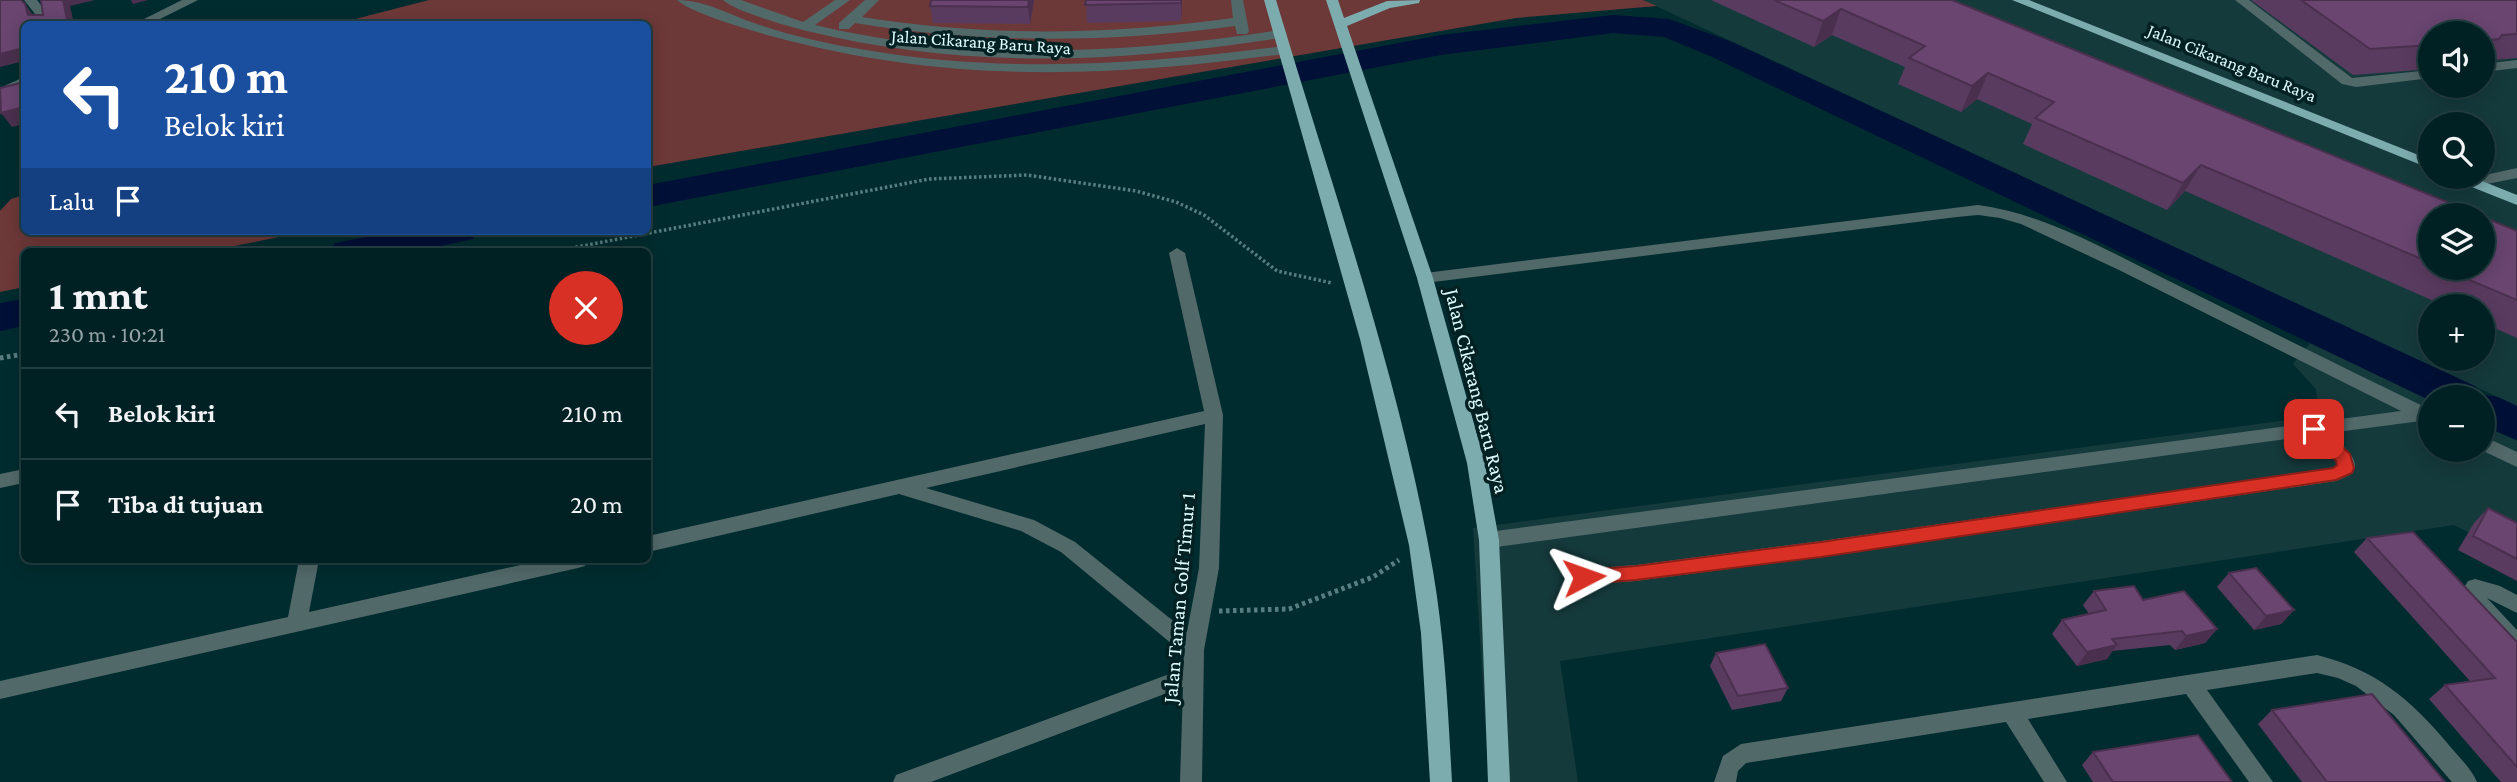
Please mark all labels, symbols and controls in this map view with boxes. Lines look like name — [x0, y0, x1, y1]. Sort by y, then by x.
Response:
street label: Jalan Cikarang Baru Raya — [2143, 19, 2319, 106]
map controls — [2418, 21, 2495, 462]
button: sound — [2418, 21, 2495, 98]
street label: Jalan Cikarang Baru Raya — [888, 26, 1072, 58]
icon: left — [49, 49, 140, 140]
text: 210 m — [164, 49, 288, 104]
text: Belok kiri — [164, 107, 285, 143]
button: search — [2418, 112, 2495, 189]
icon: arrive — [109, 182, 147, 220]
text: Lalu — [49, 187, 95, 216]
button: layers — [2418, 203, 2495, 280]
text: 1 mnt — [49, 271, 148, 318]
button: close — [549, 271, 623, 345]
street label: Jalan Cikarang Baru Raya — [1439, 284, 1514, 496]
button: + — [2418, 294, 2495, 371]
text: 230 m · 10:21 — [49, 321, 165, 347]
button: − — [2418, 385, 2495, 462]
icon: left — [49, 395, 87, 433]
text: Belok kiri — [108, 399, 215, 428]
text: 210 m — [562, 399, 623, 428]
pin — [2284, 399, 2344, 459]
icon: arrive — [2295, 410, 2333, 448]
icon: arrive — [49, 486, 87, 524]
text: Tiba di tujuan — [108, 490, 263, 519]
text: 20 m — [570, 490, 623, 519]
street label: Jalan Taman Golf Timur 1 — [1158, 492, 1200, 706]
position arrow — [1547, 540, 1621, 614]

